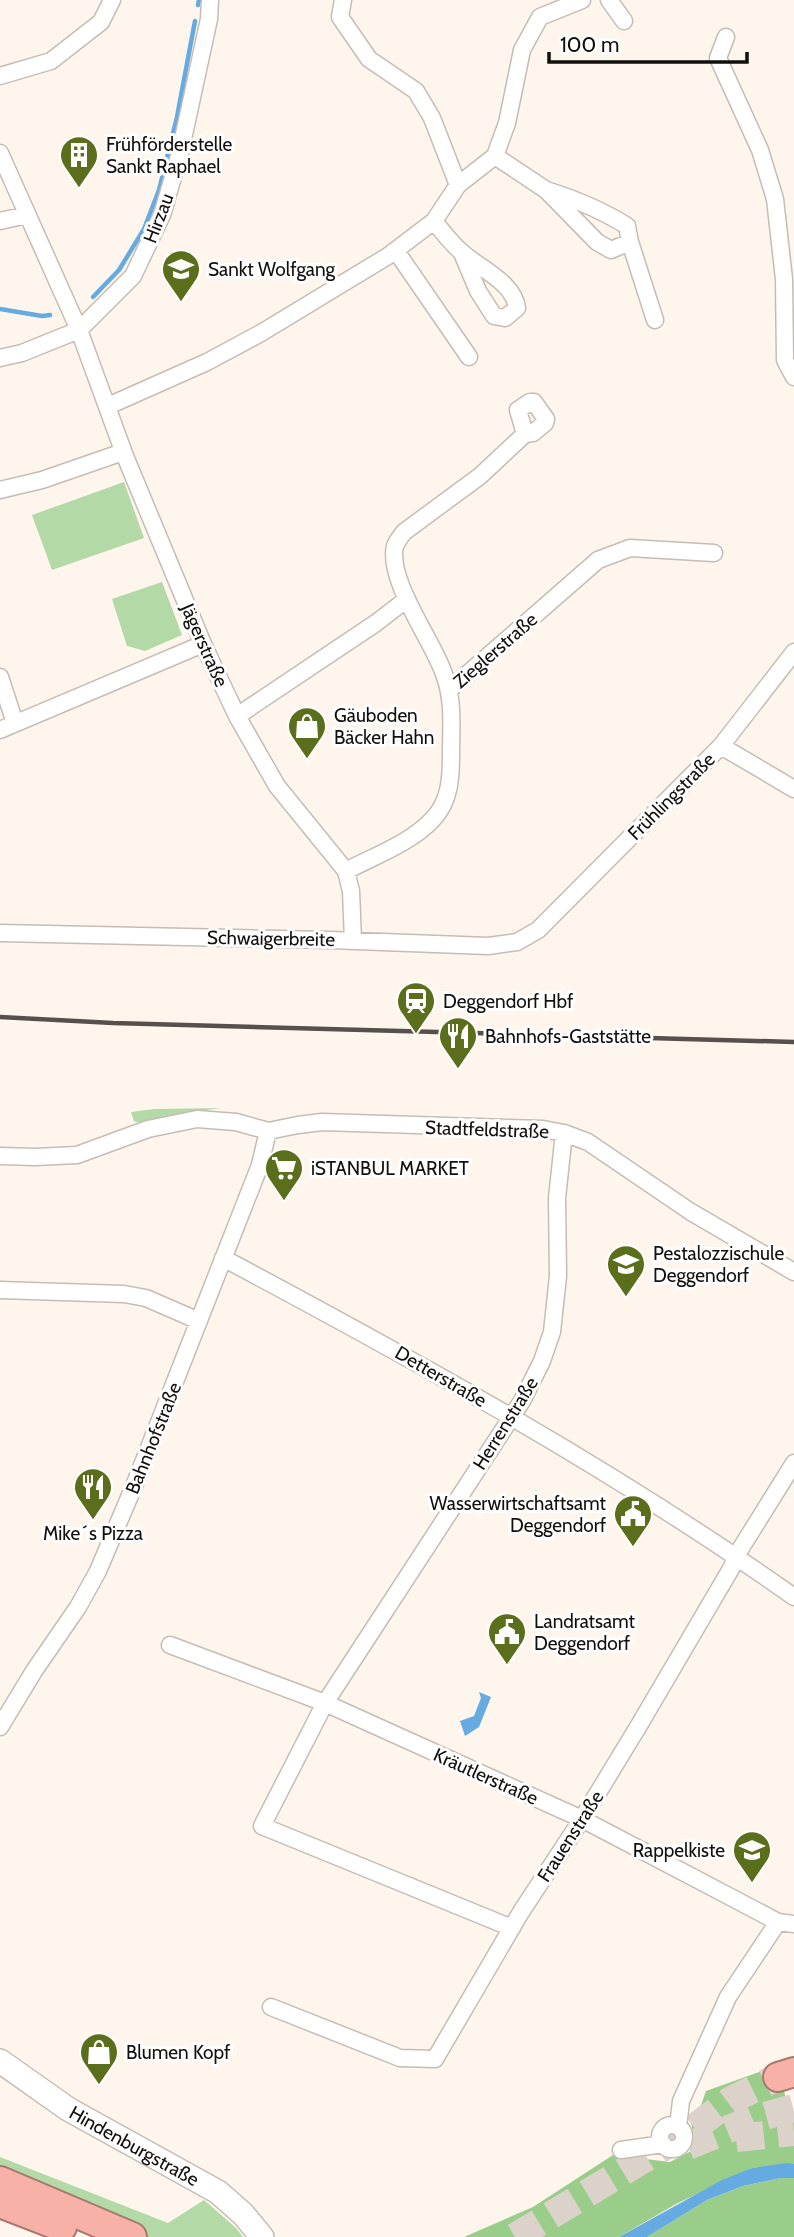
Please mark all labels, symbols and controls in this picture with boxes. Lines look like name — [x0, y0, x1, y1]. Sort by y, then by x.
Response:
scale bar — [549, 21, 747, 65]
text: 100 m — [560, 32, 619, 57]
place label: Frühförderstelle Sankt Raphael — [106, 133, 233, 178]
building icon: Frühförderstelle Sankt Raphael — [58, 134, 100, 189]
street label: Hirzau — [139, 190, 178, 246]
school or university icon: Sankt Wolfgang — [160, 248, 202, 303]
place label: Sankt Wolfgang — [208, 258, 336, 281]
street label: Jägerstraße — [176, 599, 233, 691]
street label: Zieglerstraße — [449, 608, 542, 693]
place label: Gäuboden Bäcker Hahn — [334, 704, 434, 749]
shop icon: Gäuboden Bäcker Hahn — [286, 705, 328, 760]
street label: Frühlingstraße — [623, 748, 720, 845]
street label: Schwaigerbreite — [207, 926, 335, 951]
station icon: Deggendorf Hbf — [395, 980, 437, 1035]
place label: Deggendorf Hbf — [443, 990, 574, 1013]
restaurant icon: Bahnhofs-Gaststätte — [437, 1015, 479, 1070]
place label: Bahnhofs-Gaststätte — [485, 1025, 651, 1048]
street label: Stadtfeldstraße — [425, 1116, 550, 1143]
supermarket icon: iSTANBUL MARKET — [263, 1147, 305, 1202]
place label: iSTANBUL MARKET — [311, 1157, 469, 1180]
place label: Pestalozzischule Deggendorf — [653, 1242, 784, 1287]
school or university icon: Pestalozzischule Deggendorf — [605, 1243, 647, 1298]
street label: Detterstraße — [391, 1341, 491, 1412]
street label: Herrenstraße — [468, 1372, 543, 1474]
street label: Bahnhofstraße — [121, 1379, 186, 1497]
restaurant icon: Mike´s Pizza — [72, 1466, 114, 1521]
place label: Wasserwirtschaftsamt Deggendorf — [430, 1492, 607, 1537]
public building icon: Wasserwirtschaftsamt Deggendorf — [612, 1493, 654, 1548]
place label: Mike´s Pizza — [43, 1522, 143, 1545]
place label: Landratsamt Deggendorf — [534, 1610, 636, 1655]
public building icon: Landratsamt Deggendorf — [486, 1611, 528, 1666]
street label: Kräutlerstraße — [430, 1743, 542, 1810]
street label: Frauenstraße — [532, 1786, 609, 1886]
school or university icon: Rappelkiste — [731, 1829, 773, 1884]
place label: Rappelkiste — [633, 1839, 725, 1862]
shop icon: Blumen Kopf — [78, 2031, 120, 2086]
place label: Blumen Kopf — [126, 2041, 231, 2064]
street label: Hindenburgstraße — [65, 2101, 203, 2191]

